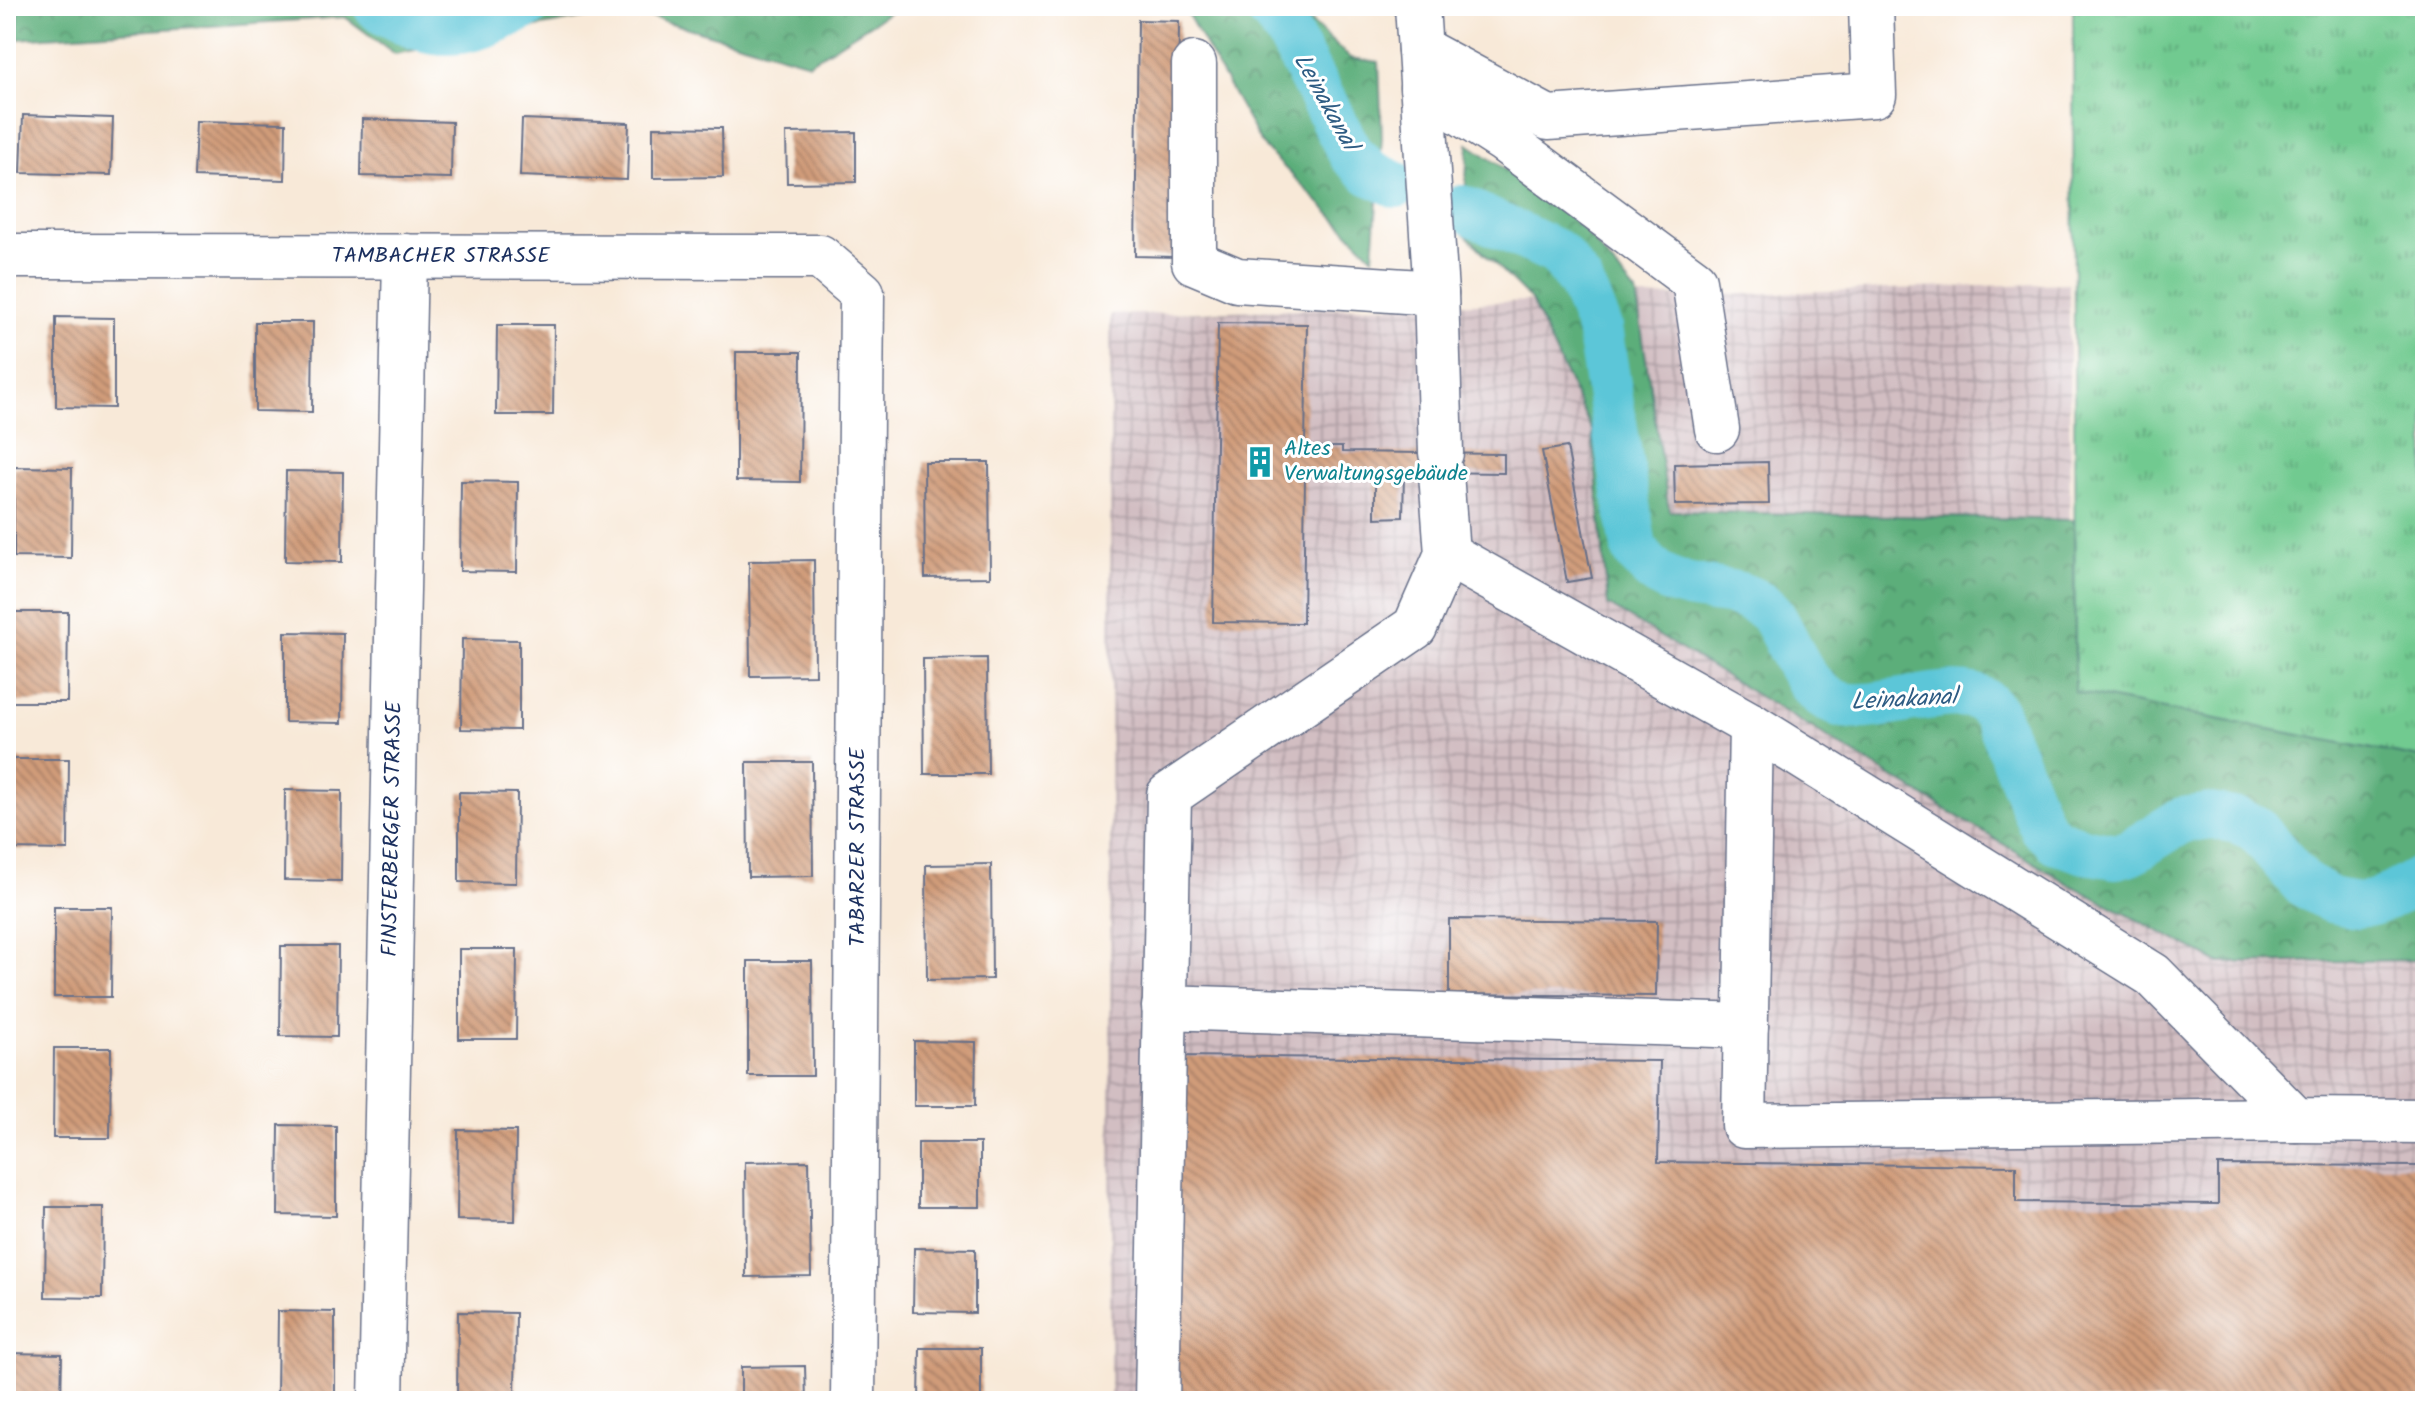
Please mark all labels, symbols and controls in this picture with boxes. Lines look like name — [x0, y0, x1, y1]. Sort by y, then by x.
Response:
water label: Leinakanal — [1282, 46, 1370, 161]
street label: TAMBACHER STRASSE — [332, 239, 551, 274]
place label: Altes Verwaltungsgebäude — [1284, 432, 1468, 492]
building icon: Altes Verwaltungsgebäude — [1243, 445, 1277, 479]
water label: Leinakanal — [1850, 678, 1962, 722]
street label: FINSTERBERGER STRASSE — [373, 700, 413, 957]
street label: TABARZER STRASSE — [841, 746, 876, 947]

